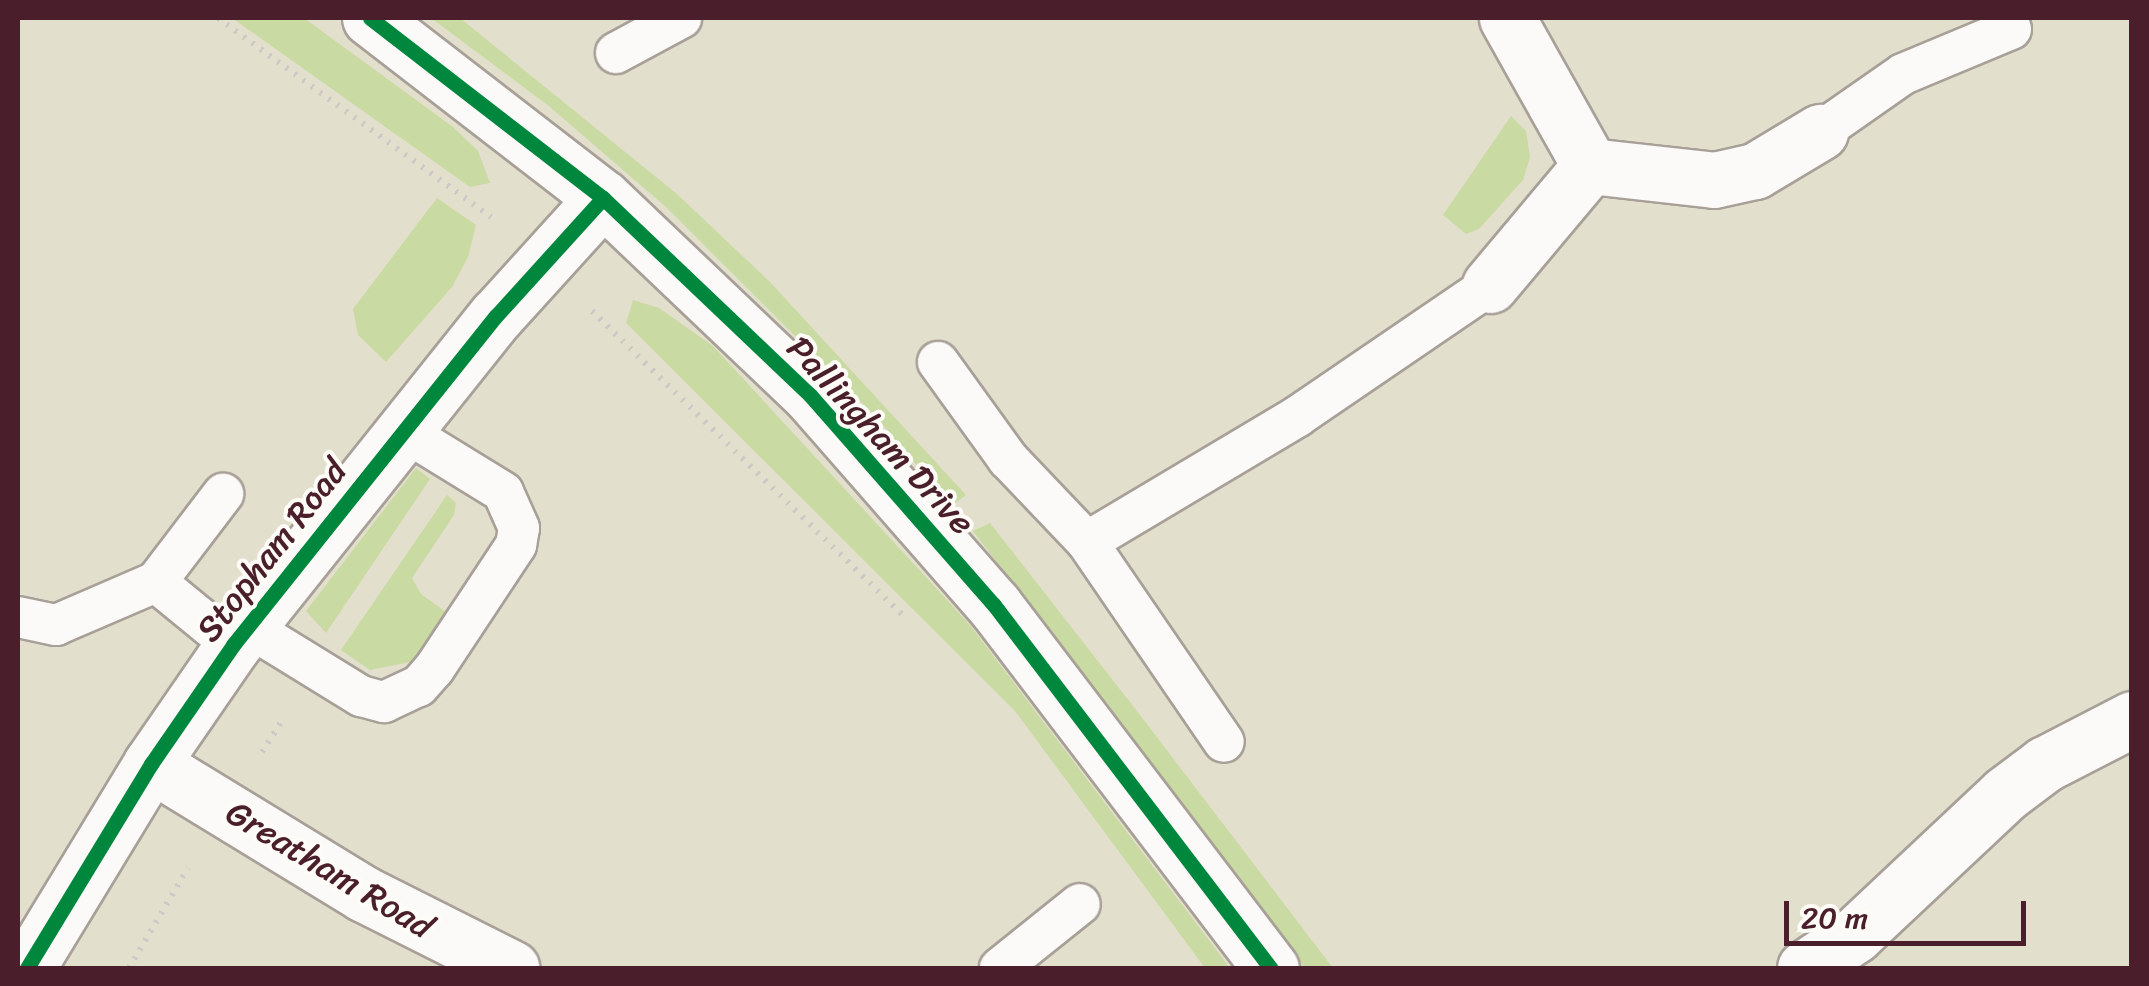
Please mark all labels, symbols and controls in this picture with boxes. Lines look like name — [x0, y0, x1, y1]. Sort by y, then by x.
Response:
street label: Pallingham Drive — [778, 327, 984, 543]
street label: Stopham Road — [187, 450, 355, 650]
street label: Greatham Road — [219, 791, 441, 947]
scale bar — [1789, 881, 2032, 943]
text: 20 m — [1801, 891, 1868, 945]

